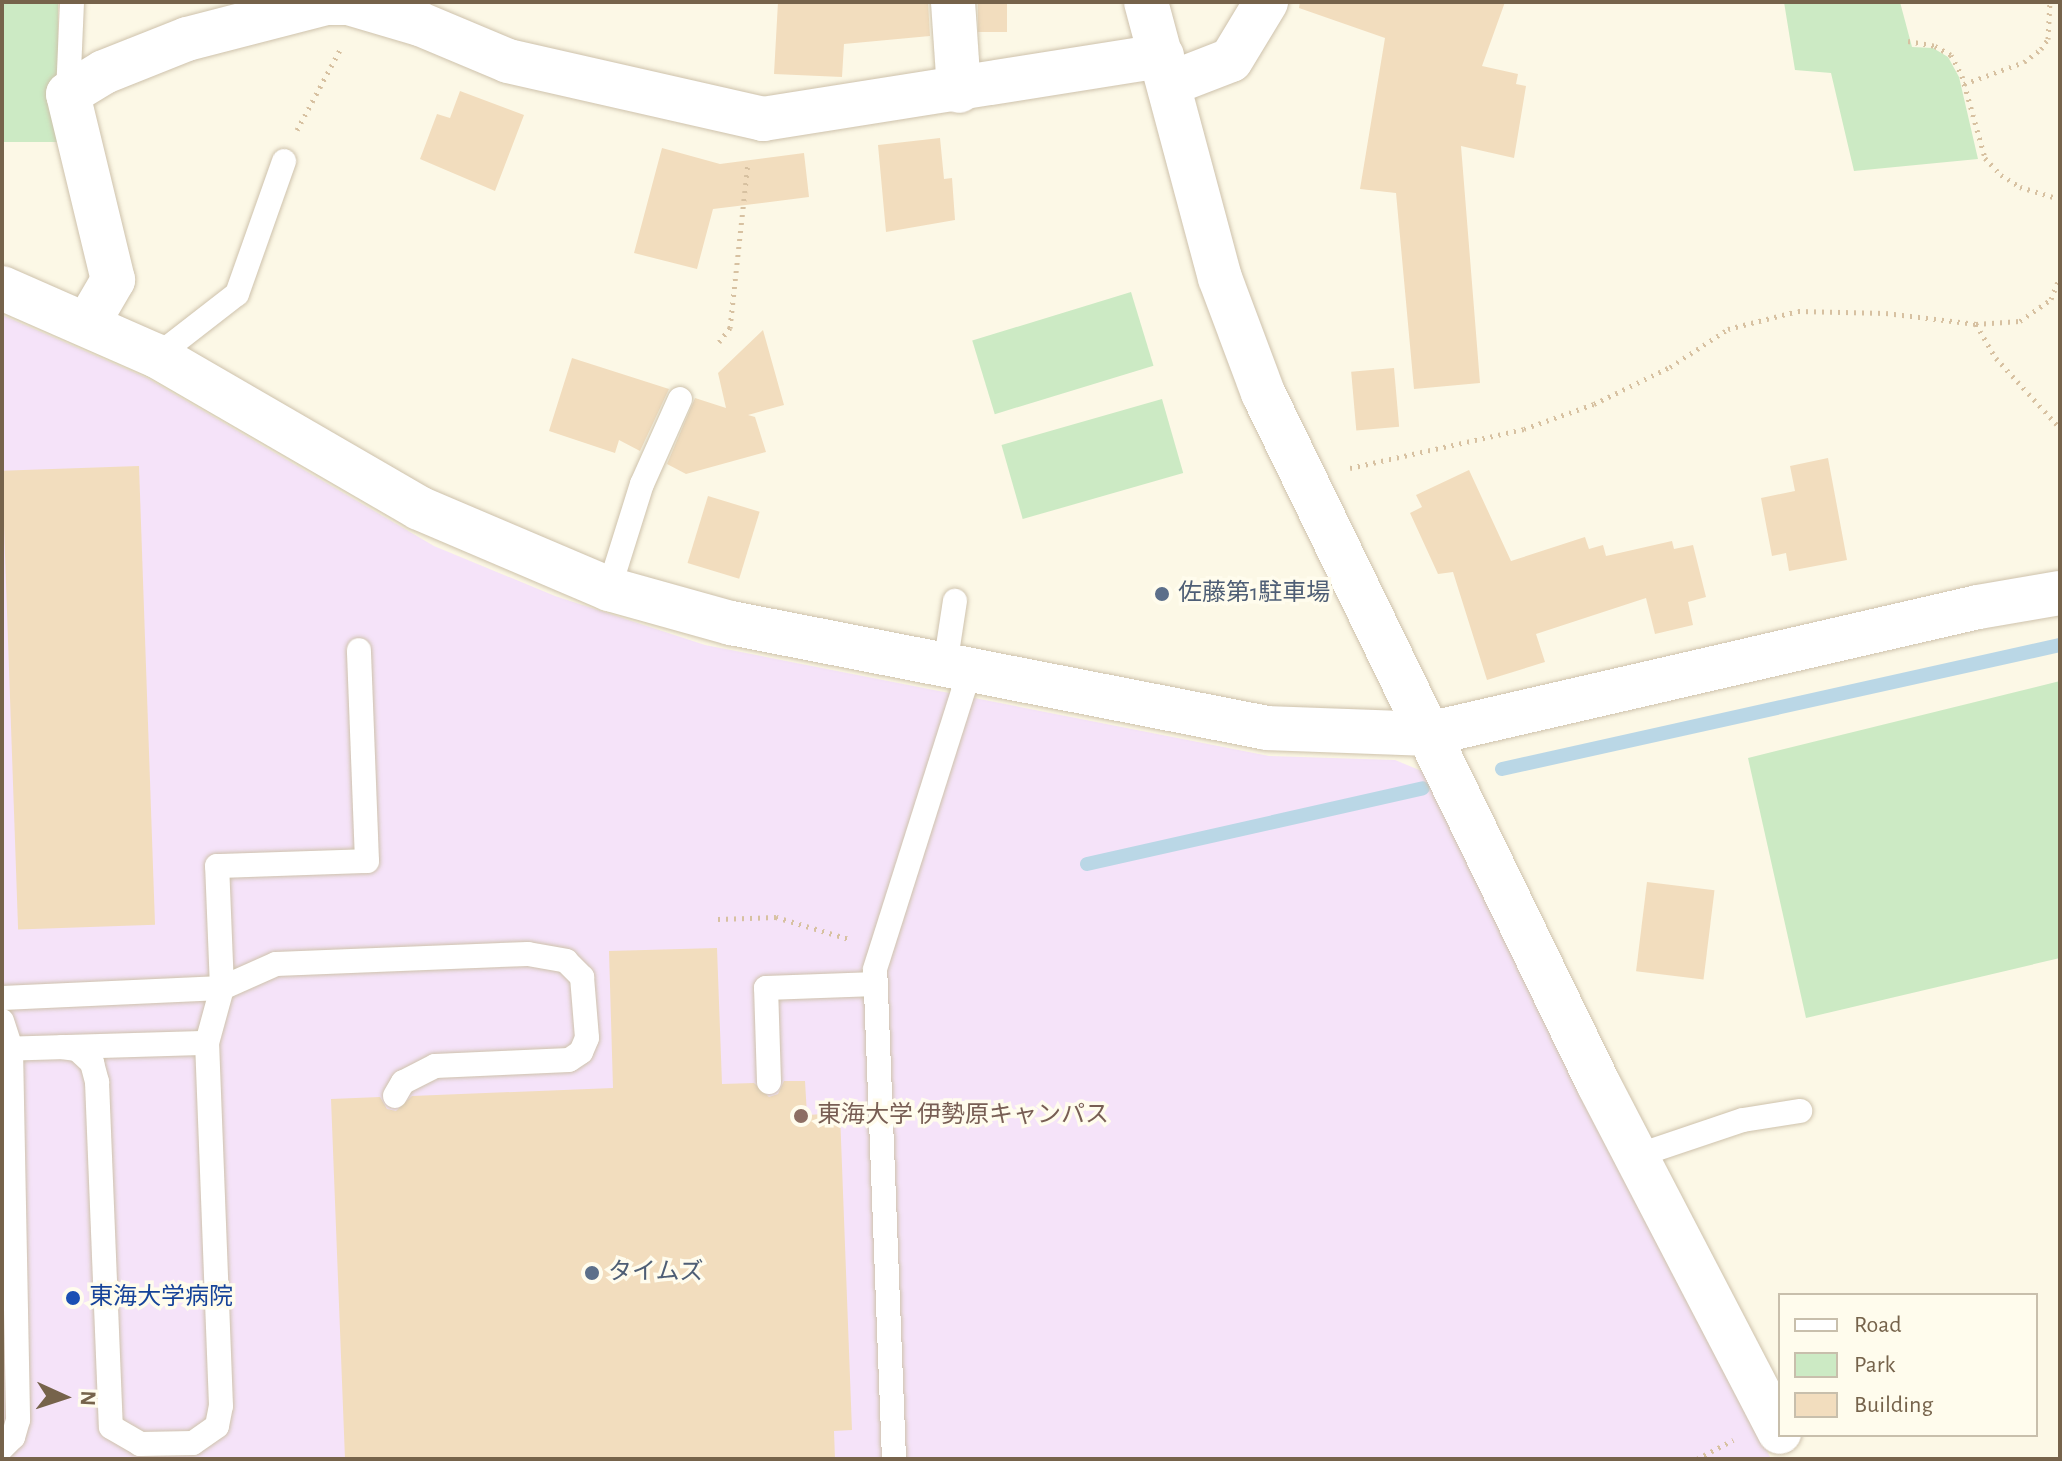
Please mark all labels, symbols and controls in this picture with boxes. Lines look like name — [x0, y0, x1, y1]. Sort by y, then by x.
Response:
place label: 佐藤第1駐車場 — [1178, 580, 1330, 608]
marker: 佐藤第1駐車場 — [1153, 585, 1171, 603]
place label: 東海大学 伊勢原キャンパス — [817, 1102, 1109, 1130]
marker: 東海大学 伊勢原キャンパス — [792, 1107, 810, 1125]
place label: タイムズ — [608, 1259, 704, 1287]
marker: タイムズ — [583, 1264, 601, 1282]
place label: 東海大学病院 — [89, 1284, 233, 1312]
marker: 東海大学病院 — [64, 1289, 82, 1307]
legend — [1778, 1293, 2038, 1437]
text: Road — [1854, 1313, 1902, 1337]
text: Park — [1854, 1353, 1895, 1377]
north arrow — [24, 1357, 104, 1437]
text: N — [77, 1390, 99, 1406]
text: Building — [1854, 1393, 1933, 1417]

